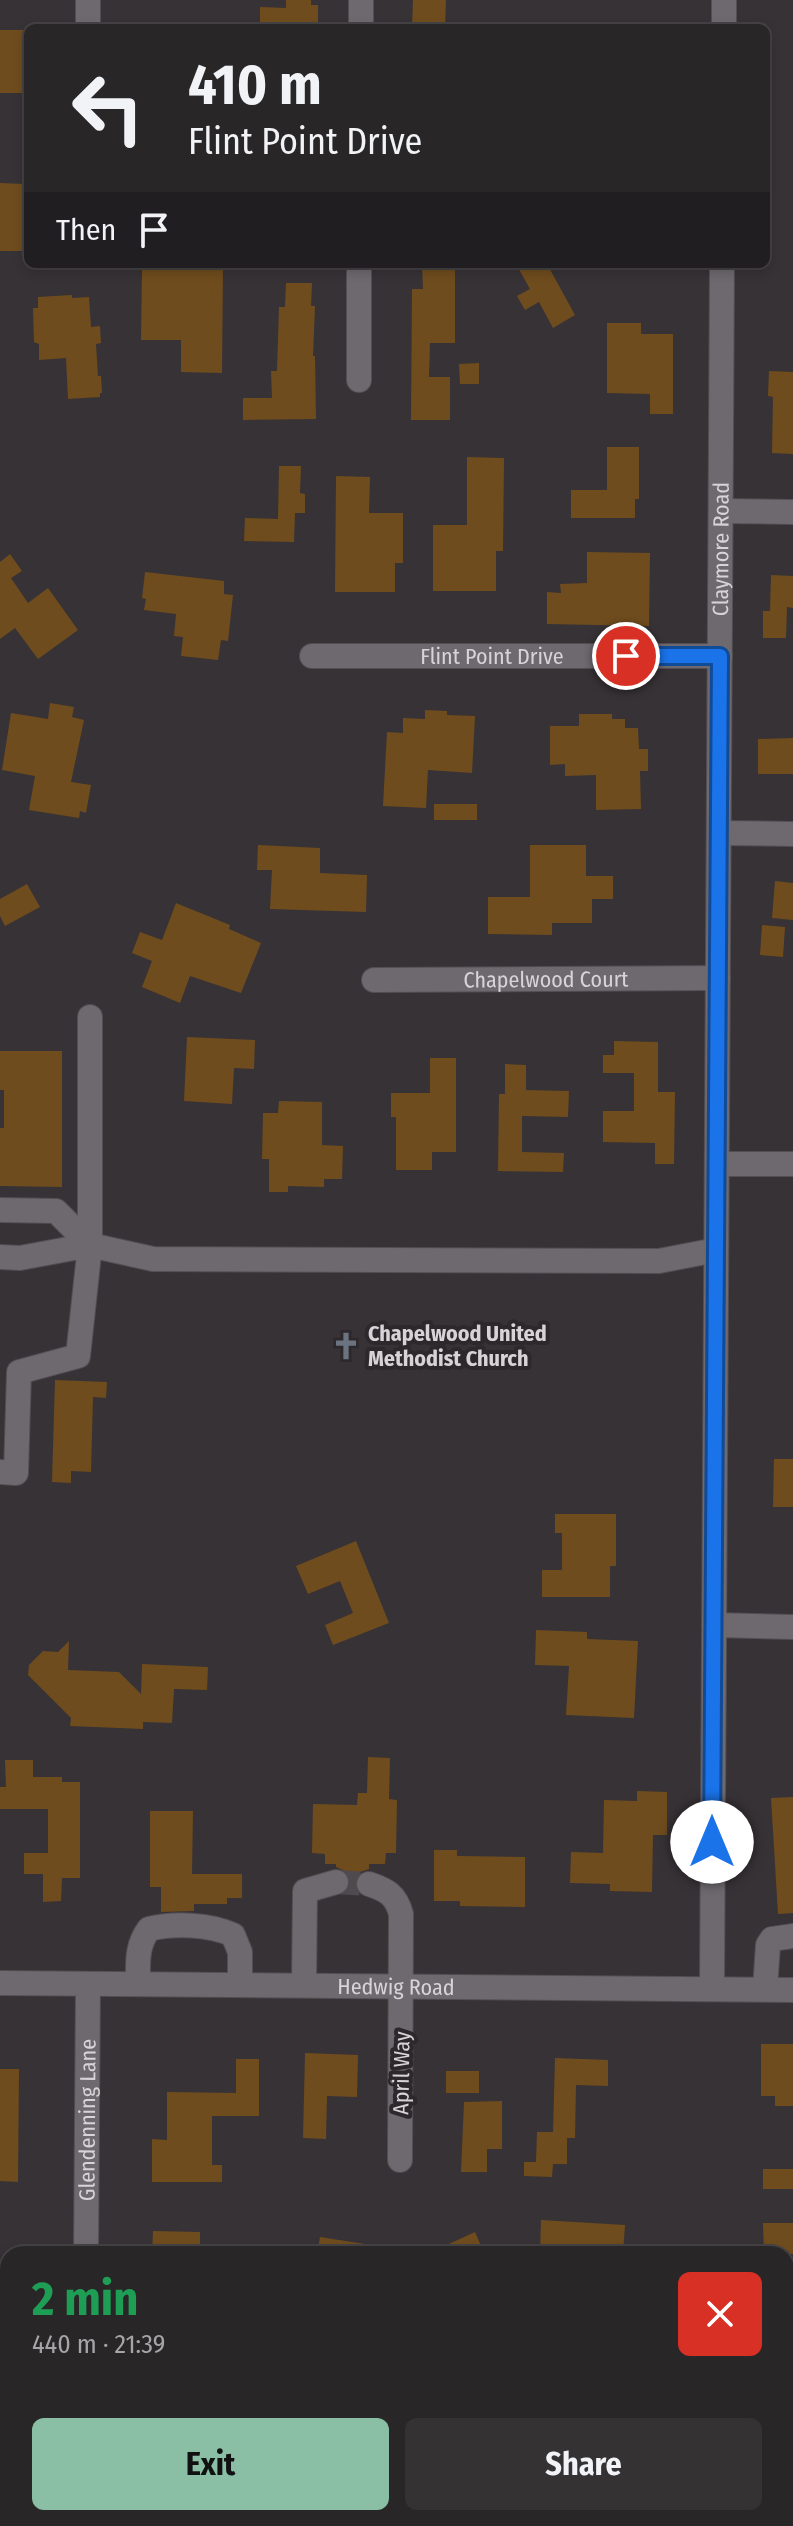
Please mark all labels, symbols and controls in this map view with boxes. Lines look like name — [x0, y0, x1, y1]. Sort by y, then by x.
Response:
text: 410 m — [188, 52, 322, 119]
icon: left — [56, 56, 160, 160]
text: Flint Point Drive — [188, 120, 422, 164]
icon: arrive — [132, 208, 176, 252]
text: Then — [56, 212, 116, 248]
street label: Claymore Road — [707, 482, 735, 616]
pin — [592, 622, 660, 690]
icon: arrive — [604, 634, 648, 678]
street label: Flint Point Drive — [420, 643, 564, 670]
street label: Chapelwood Court — [463, 966, 629, 993]
place label: Chapelwood United Methodist Church — [368, 1320, 547, 1372]
church icon: Chapelwood United Methodist Church — [331, 1331, 361, 1361]
position arrow — [670, 1800, 754, 1884]
street label: Hedwig Road — [337, 1973, 455, 2001]
street label: April Way — [387, 2031, 416, 2115]
street label: Glendenning Lane — [73, 2039, 102, 2201]
text: 2 min — [32, 2270, 138, 2328]
button: close — [678, 2272, 762, 2356]
text: 440 m · 21:39 — [32, 2329, 165, 2360]
button: Exit — [32, 2418, 389, 2510]
button: Share — [405, 2418, 762, 2510]

